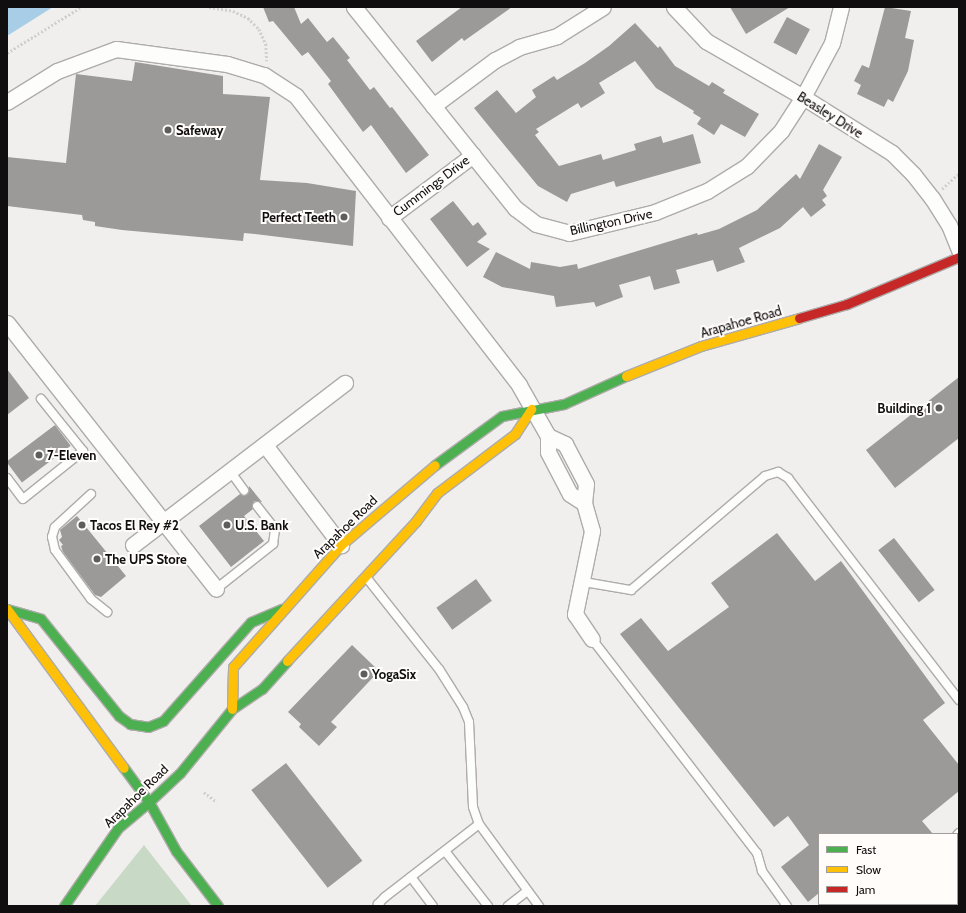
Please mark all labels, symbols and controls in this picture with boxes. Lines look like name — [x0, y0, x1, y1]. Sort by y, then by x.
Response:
street label: Beasley Drive — [794, 89, 866, 141]
place label: Safeway — [176, 122, 224, 138]
marker: Safeway — [163, 125, 173, 135]
street label: Cummings Drive — [390, 152, 472, 220]
street label: Billington Drive — [568, 206, 654, 238]
place label: Perfect Teeth — [262, 209, 336, 225]
marker: Perfect Teeth — [339, 212, 349, 222]
street label: Arapahoe Road — [699, 303, 783, 341]
place label: Building 1 — [877, 400, 931, 416]
marker: Building 1 — [934, 403, 944, 413]
place label: 7-Eleven — [47, 447, 96, 463]
marker: 7-Eleven — [34, 450, 44, 460]
street label: Arapahoe Road — [309, 492, 381, 562]
place label: Tacos El Rey #2 — [90, 517, 179, 533]
place label: U.S. Bank — [235, 517, 289, 533]
marker: Tacos El Rey #2 — [77, 520, 87, 530]
marker: U.S. Bank — [222, 520, 232, 530]
place label: The UPS Store — [105, 551, 187, 567]
marker: The UPS Store — [92, 554, 102, 564]
place label: YogaSix — [372, 666, 416, 682]
marker: YogaSix — [359, 669, 369, 679]
street label: Arapahoe Road — [100, 761, 172, 831]
legend — [818, 833, 958, 905]
text: Fast — [856, 842, 876, 857]
text: Slow — [856, 862, 881, 877]
text: Jam — [856, 882, 875, 897]

